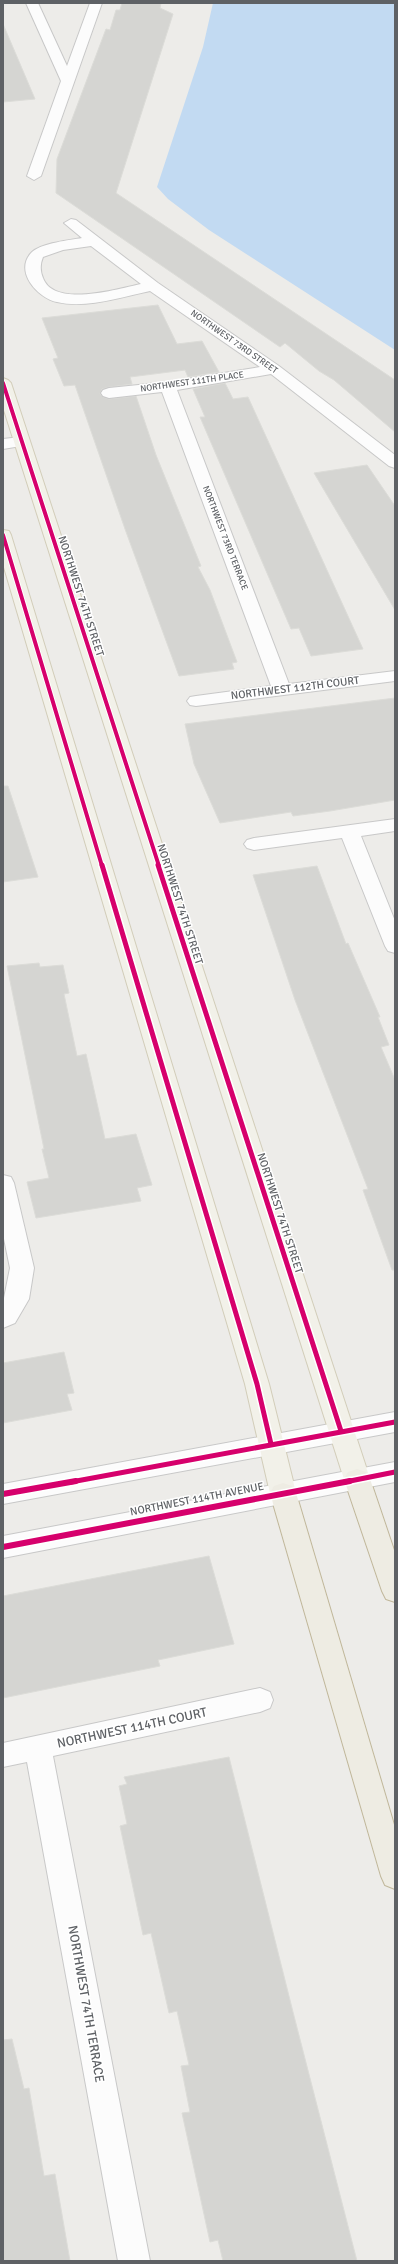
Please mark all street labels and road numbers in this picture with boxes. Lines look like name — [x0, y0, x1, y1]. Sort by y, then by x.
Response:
street label: NORTHWEST 73RD STREET — [188, 308, 280, 377]
street label: NORTHWEST 111TH PLACE — [140, 369, 244, 395]
street label: NORTHWEST 73RD TERRACE — [200, 484, 250, 592]
street label: NORTHWEST 74TH STREET — [55, 534, 107, 659]
street label: NORTHWEST 112TH COURT — [230, 674, 361, 702]
street label: NORTHWEST 74TH STREET — [154, 842, 206, 967]
street label: NORTHWEST 74TH STREET — [254, 1151, 306, 1276]
street label: NORTHWEST 114TH AVENUE — [129, 1480, 265, 1518]
street label: NORTHWEST 114TH COURT — [56, 1704, 209, 1752]
street label: NORTHWEST 74TH TERRACE — [64, 1924, 108, 2084]

